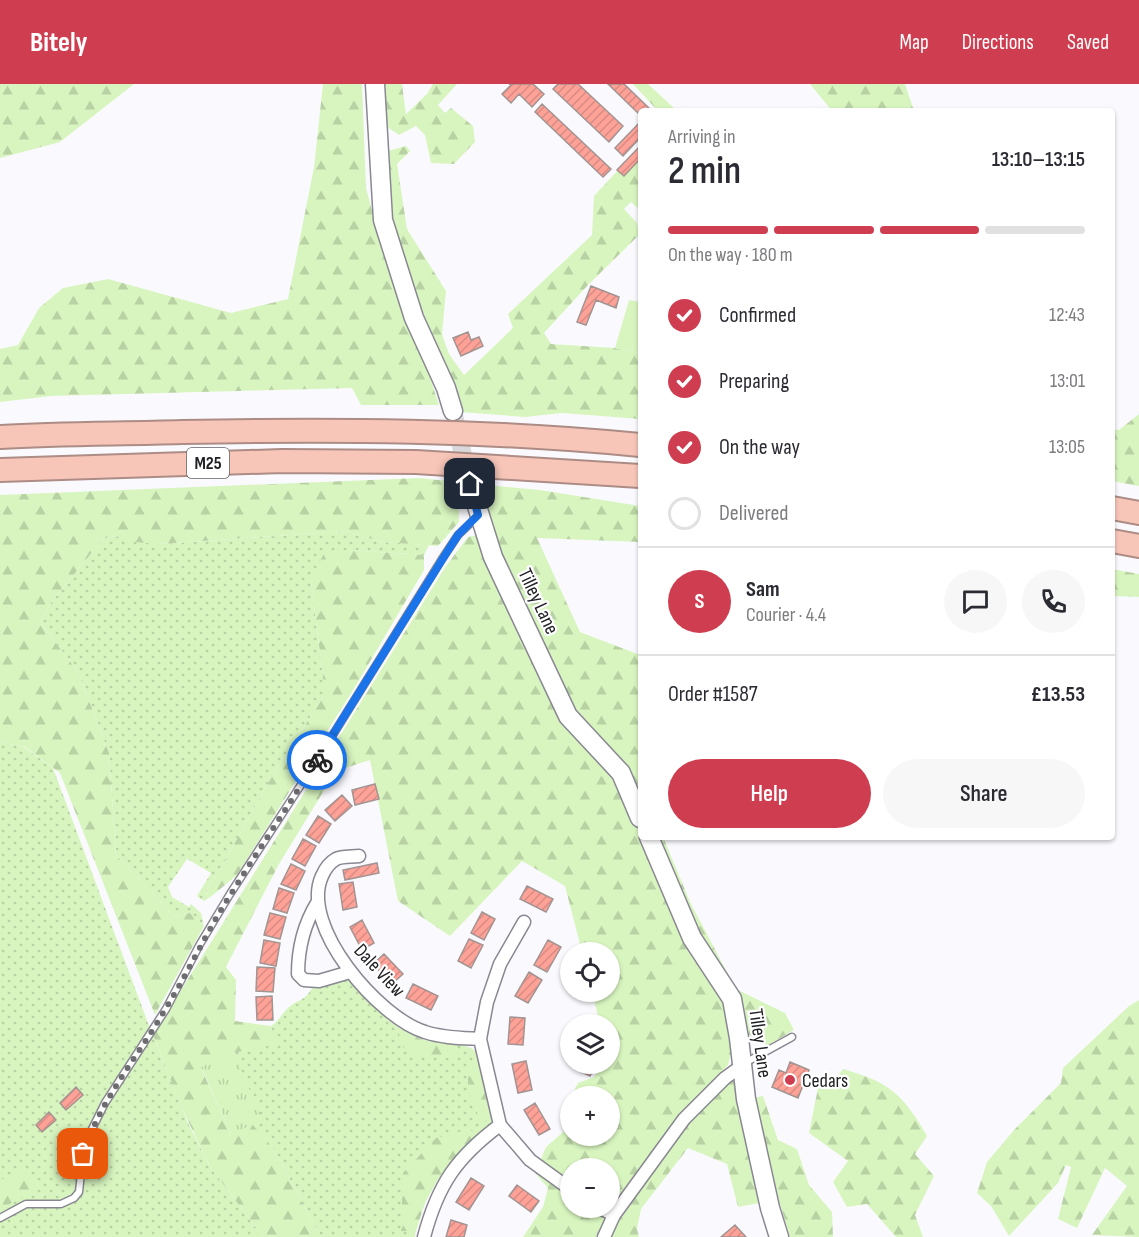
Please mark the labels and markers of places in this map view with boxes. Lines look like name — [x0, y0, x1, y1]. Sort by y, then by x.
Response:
pin — [444, 458, 495, 509]
place label: Cedars — [802, 1069, 848, 1093]
marker: Cedars — [783, 1073, 797, 1087]
pin — [57, 1128, 108, 1179]

